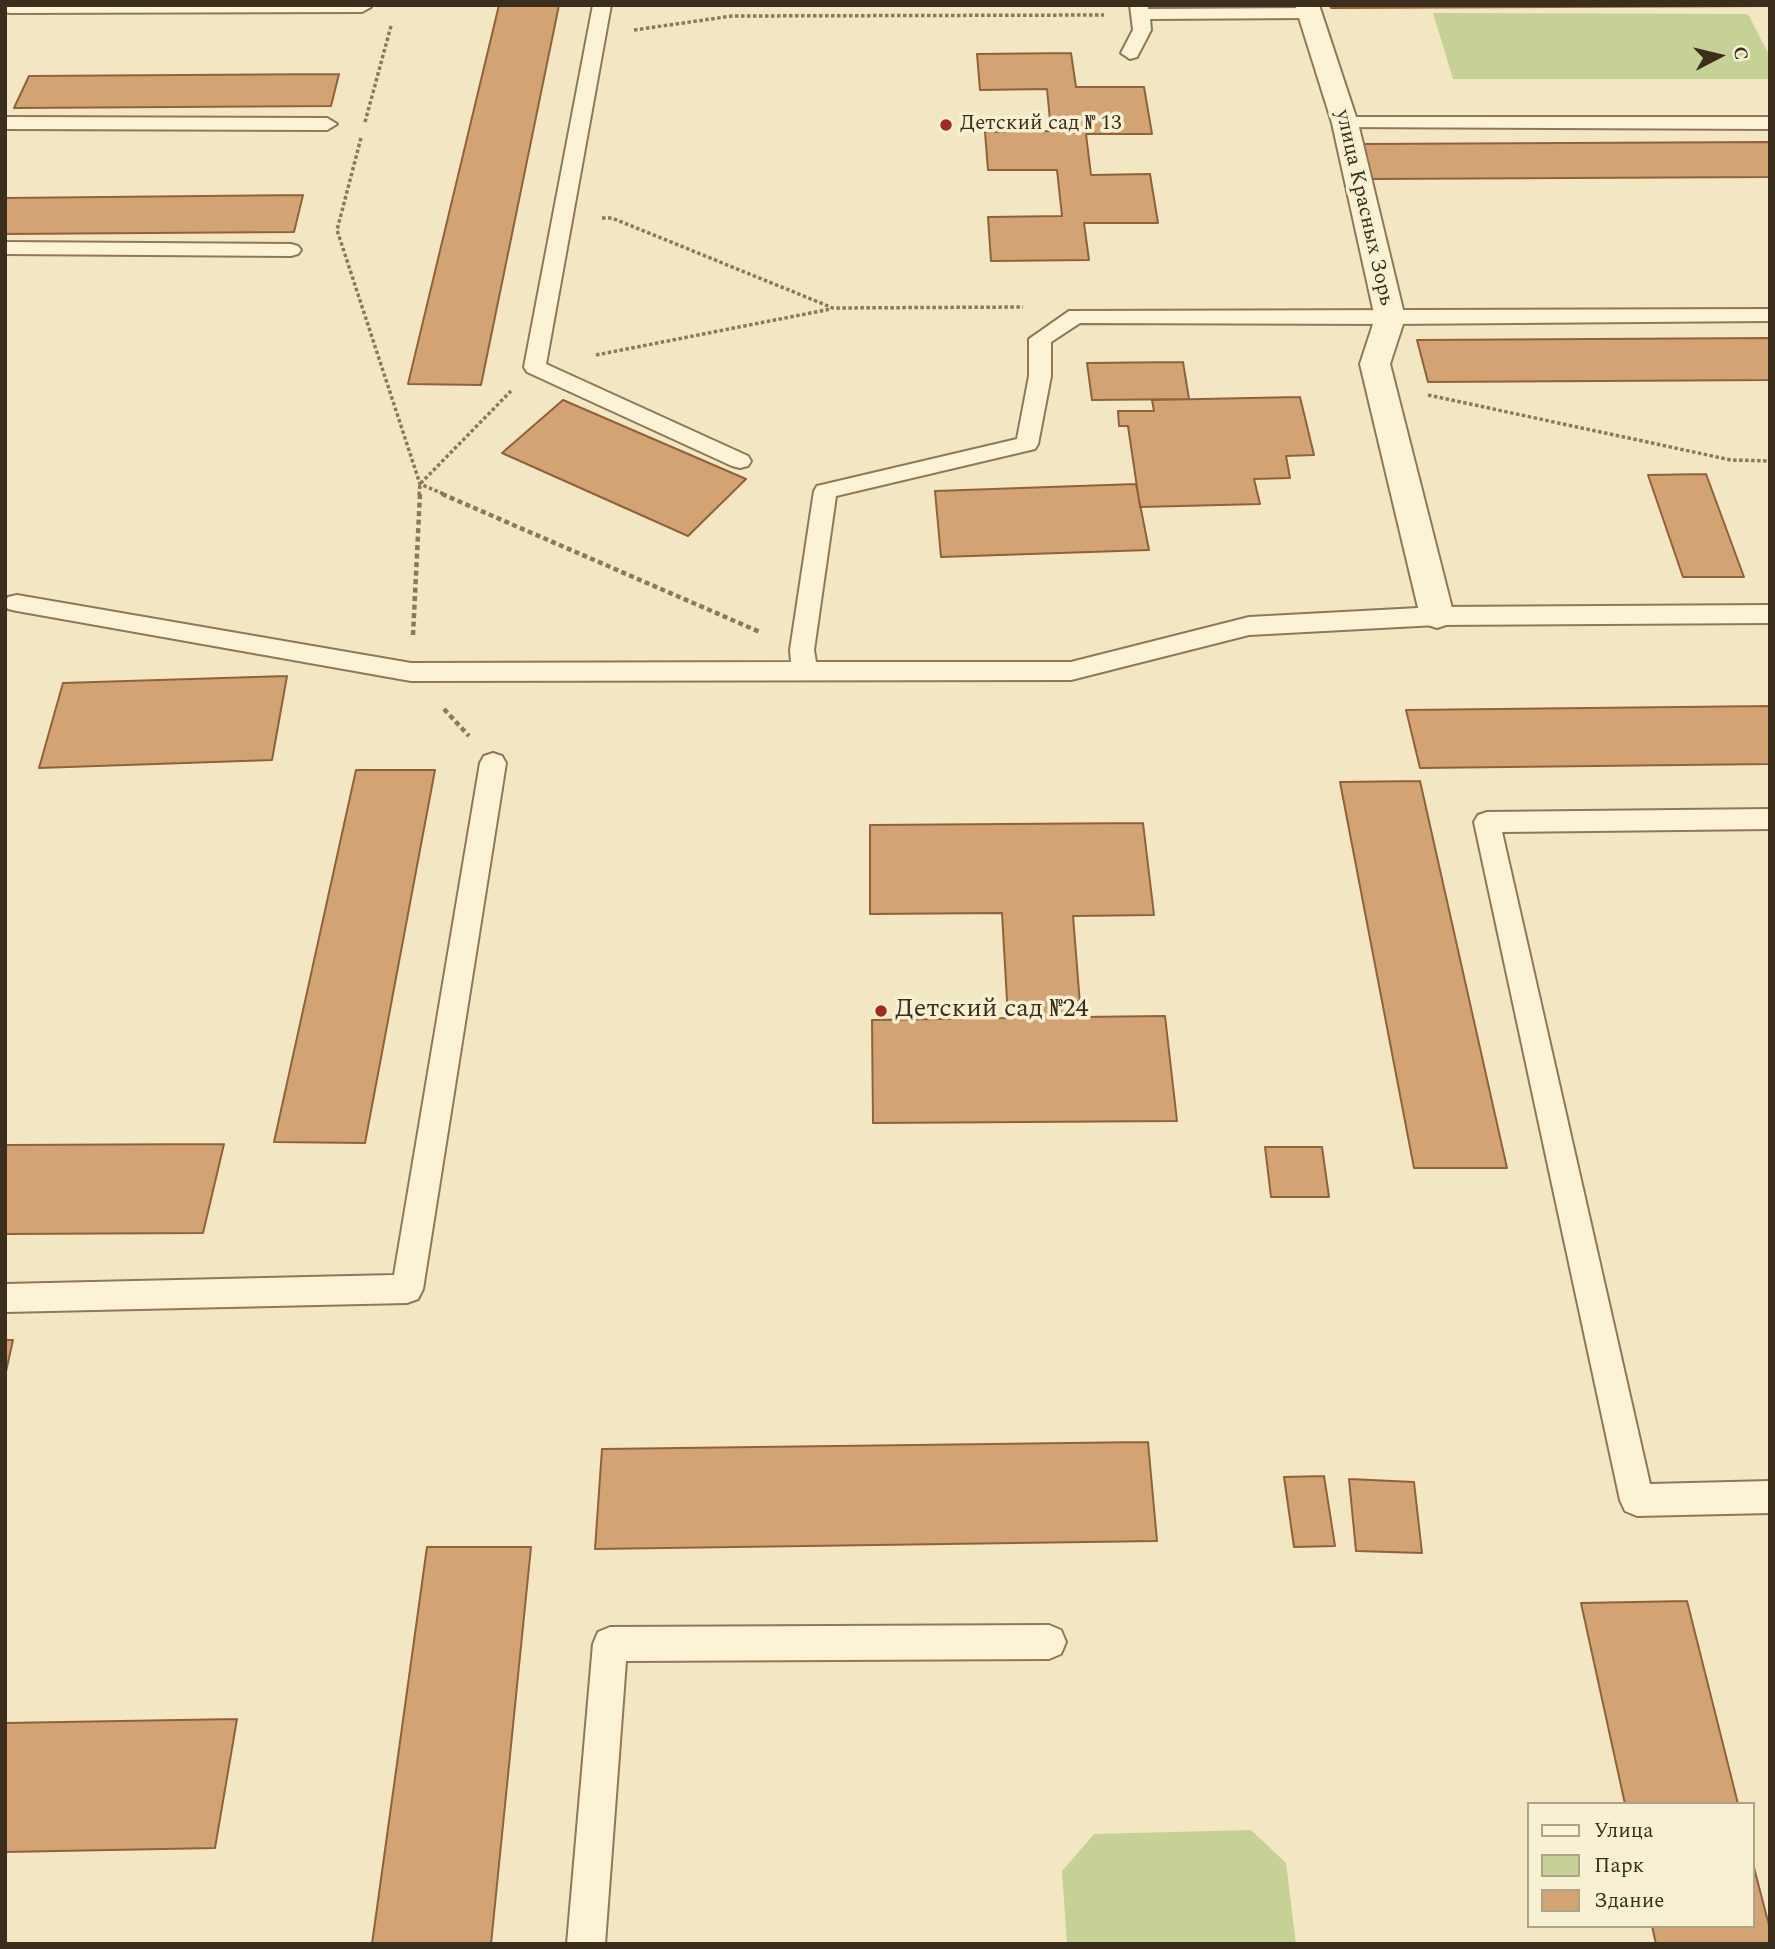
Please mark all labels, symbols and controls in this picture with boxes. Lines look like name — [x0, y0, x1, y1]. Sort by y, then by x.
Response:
north arrow — [1684, 21, 1754, 91]
text: С — [1725, 45, 1756, 62]
street label: улица Красных Зорь — [1328, 108, 1398, 308]
place label: Детский сад № 13 — [960, 112, 1122, 138]
marker: Детский сад № 13 — [938, 117, 954, 133]
place label: Детский сад №24 — [895, 995, 1089, 1027]
marker: Детский сад №24 — [873, 1003, 889, 1019]
legend — [1526, 1802, 1754, 1928]
text: Улица — [1594, 1815, 1653, 1847]
text: Парк — [1594, 1850, 1644, 1882]
text: Здание — [1594, 1885, 1664, 1917]

